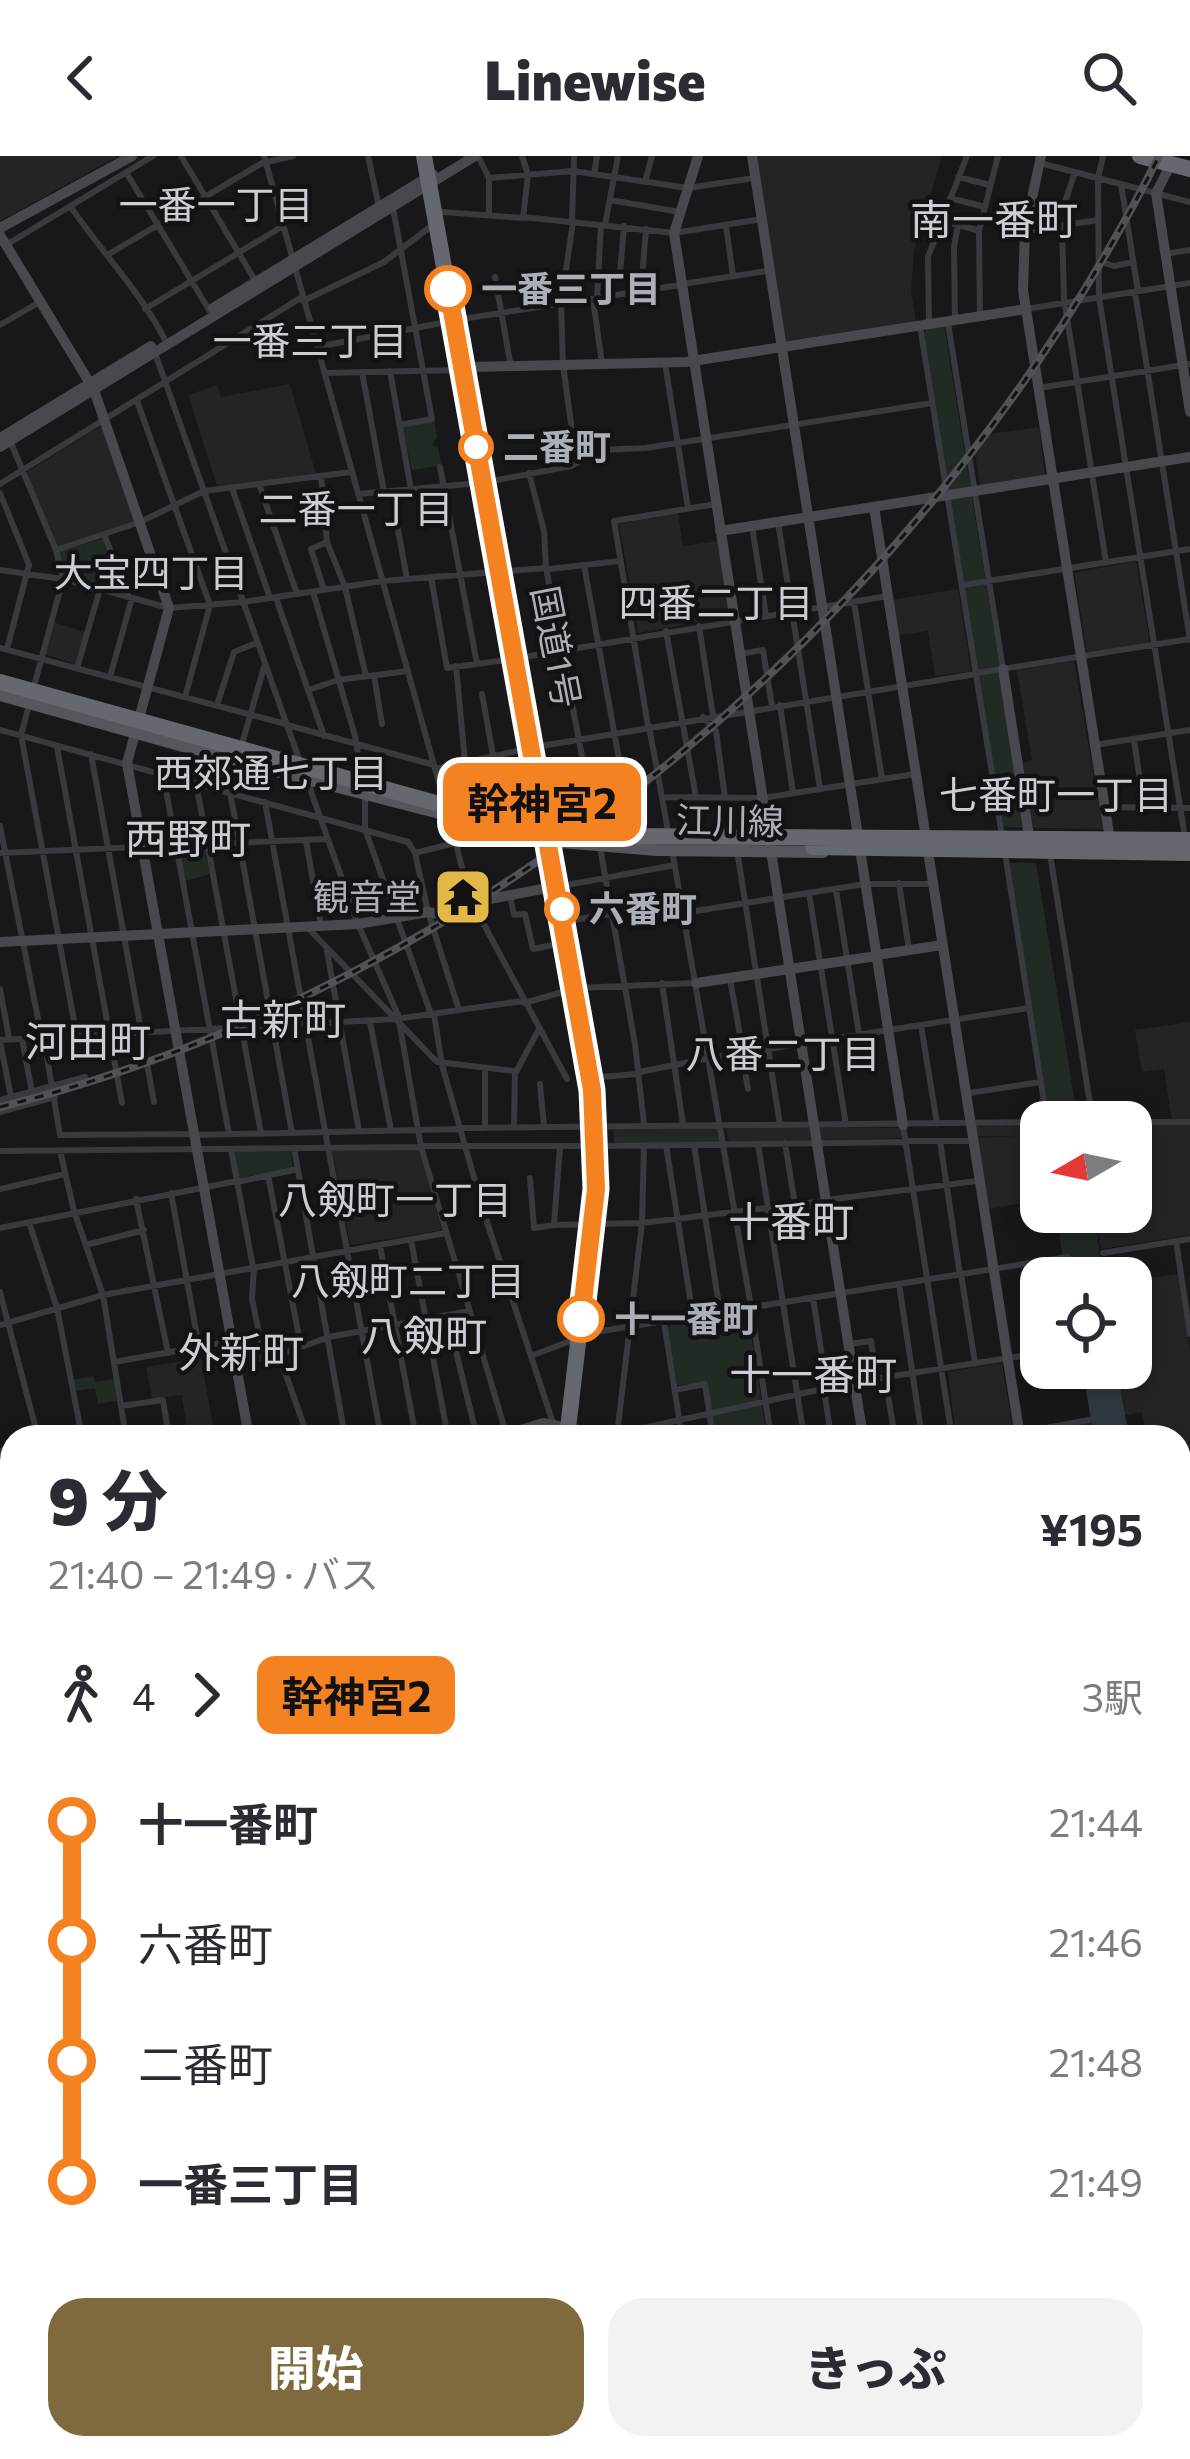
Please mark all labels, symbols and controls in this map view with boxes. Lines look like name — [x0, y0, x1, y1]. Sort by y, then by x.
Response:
icon: back — [48, 45, 114, 111]
text: Linewise — [484, 45, 706, 111]
icon: search — [1076, 45, 1142, 111]
district label: 一番一丁目 — [118, 179, 314, 227]
district label: 南一番町 — [910, 192, 1078, 244]
place label: 一番三丁目 — [481, 265, 661, 309]
marker: 一番三丁目 — [426, 267, 470, 311]
district label: 一番三丁目 — [212, 315, 408, 363]
place label: 二番町 — [503, 423, 611, 467]
marker: 二番町 — [460, 431, 492, 463]
district label: 二番一丁目 — [258, 483, 454, 531]
district label: 大宝四丁目 — [53, 547, 249, 595]
district label: 四番二丁目 — [618, 577, 814, 625]
street label: 国道1号 — [525, 582, 591, 711]
district label: 西郊通七丁目 — [154, 747, 388, 795]
line badge: 幹神宮2 — [458, 763, 626, 841]
district label: 七番町一丁目 — [939, 769, 1173, 817]
text: 幹神宮2 — [467, 776, 617, 828]
street label: 江川線 — [676, 796, 784, 842]
district label: 西野町 — [125, 811, 251, 863]
temple icon: 観音堂 — [432, 866, 494, 928]
place label: 観音堂 — [313, 873, 421, 917]
place label: 六番町 — [589, 885, 697, 929]
marker: 六番町 — [546, 893, 578, 925]
district label: 古新町 — [220, 992, 346, 1044]
district label: 河田町 — [25, 1014, 151, 1066]
district label: 八番二丁目 — [685, 1028, 881, 1076]
north arrow — [1020, 1101, 1152, 1233]
map controls — [1020, 1101, 1152, 1389]
district label: 八剱町一丁目 — [278, 1174, 512, 1222]
district label: 十番町 — [728, 1194, 854, 1246]
district label: 八剱町二丁目 — [291, 1255, 525, 1303]
button: locate — [1020, 1257, 1152, 1389]
place label: 十一番町 — [614, 1295, 758, 1339]
marker: 十一番町 — [559, 1297, 603, 1341]
district label: 八剱町 — [361, 1308, 487, 1360]
district label: 外新町 — [178, 1325, 304, 1377]
district label: 十一番町 — [729, 1347, 897, 1399]
text: 9 分 — [48, 1458, 168, 1539]
text: ¥195 — [1040, 1500, 1143, 1555]
text: 21:40 – 21:49 · バス — [48, 1549, 379, 1597]
icon: walk — [48, 1662, 114, 1728]
icon: forward — [173, 1662, 239, 1728]
text: 幹神宮2 — [281, 1669, 431, 1721]
text: 4 — [132, 1671, 155, 1719]
text: 3駅 — [1082, 1672, 1143, 1720]
text: 十一番町 — [138, 1795, 318, 1850]
text: 21:44 — [1049, 1797, 1143, 1845]
text: 六番町 — [138, 1915, 273, 1970]
text: 21:46 — [1048, 1917, 1143, 1965]
text: 二番町 — [138, 2035, 273, 2090]
text: 21:48 — [1048, 2037, 1143, 2085]
text: 一番三丁目 — [138, 2155, 363, 2210]
text: 21:49 — [1048, 2157, 1143, 2205]
button: 開始 — [48, 2298, 584, 2436]
button: きっぷ — [608, 2298, 1143, 2436]

